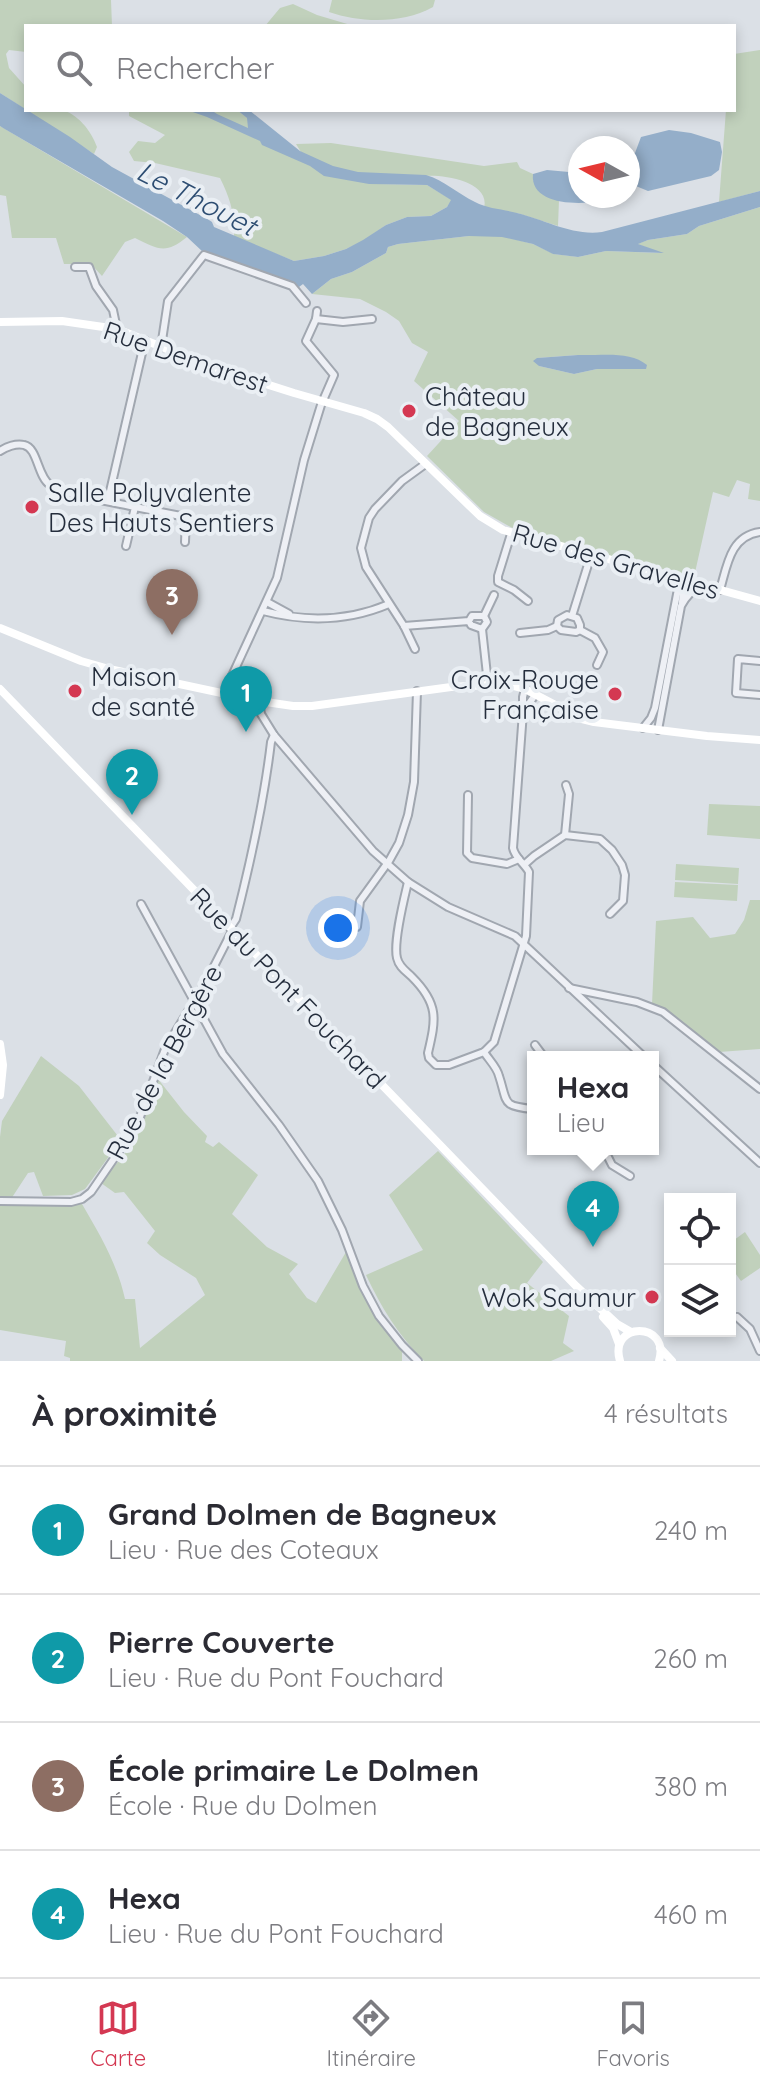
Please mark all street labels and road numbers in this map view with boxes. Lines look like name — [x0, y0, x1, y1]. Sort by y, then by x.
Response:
street label: Rue Demarest — [99, 313, 273, 401]
street label: Rue des Gravelles — [509, 516, 723, 606]
street label: Rue du Pont Fouchard — [183, 880, 393, 1096]
street label: Rue de la Bergère — [99, 959, 229, 1165]

